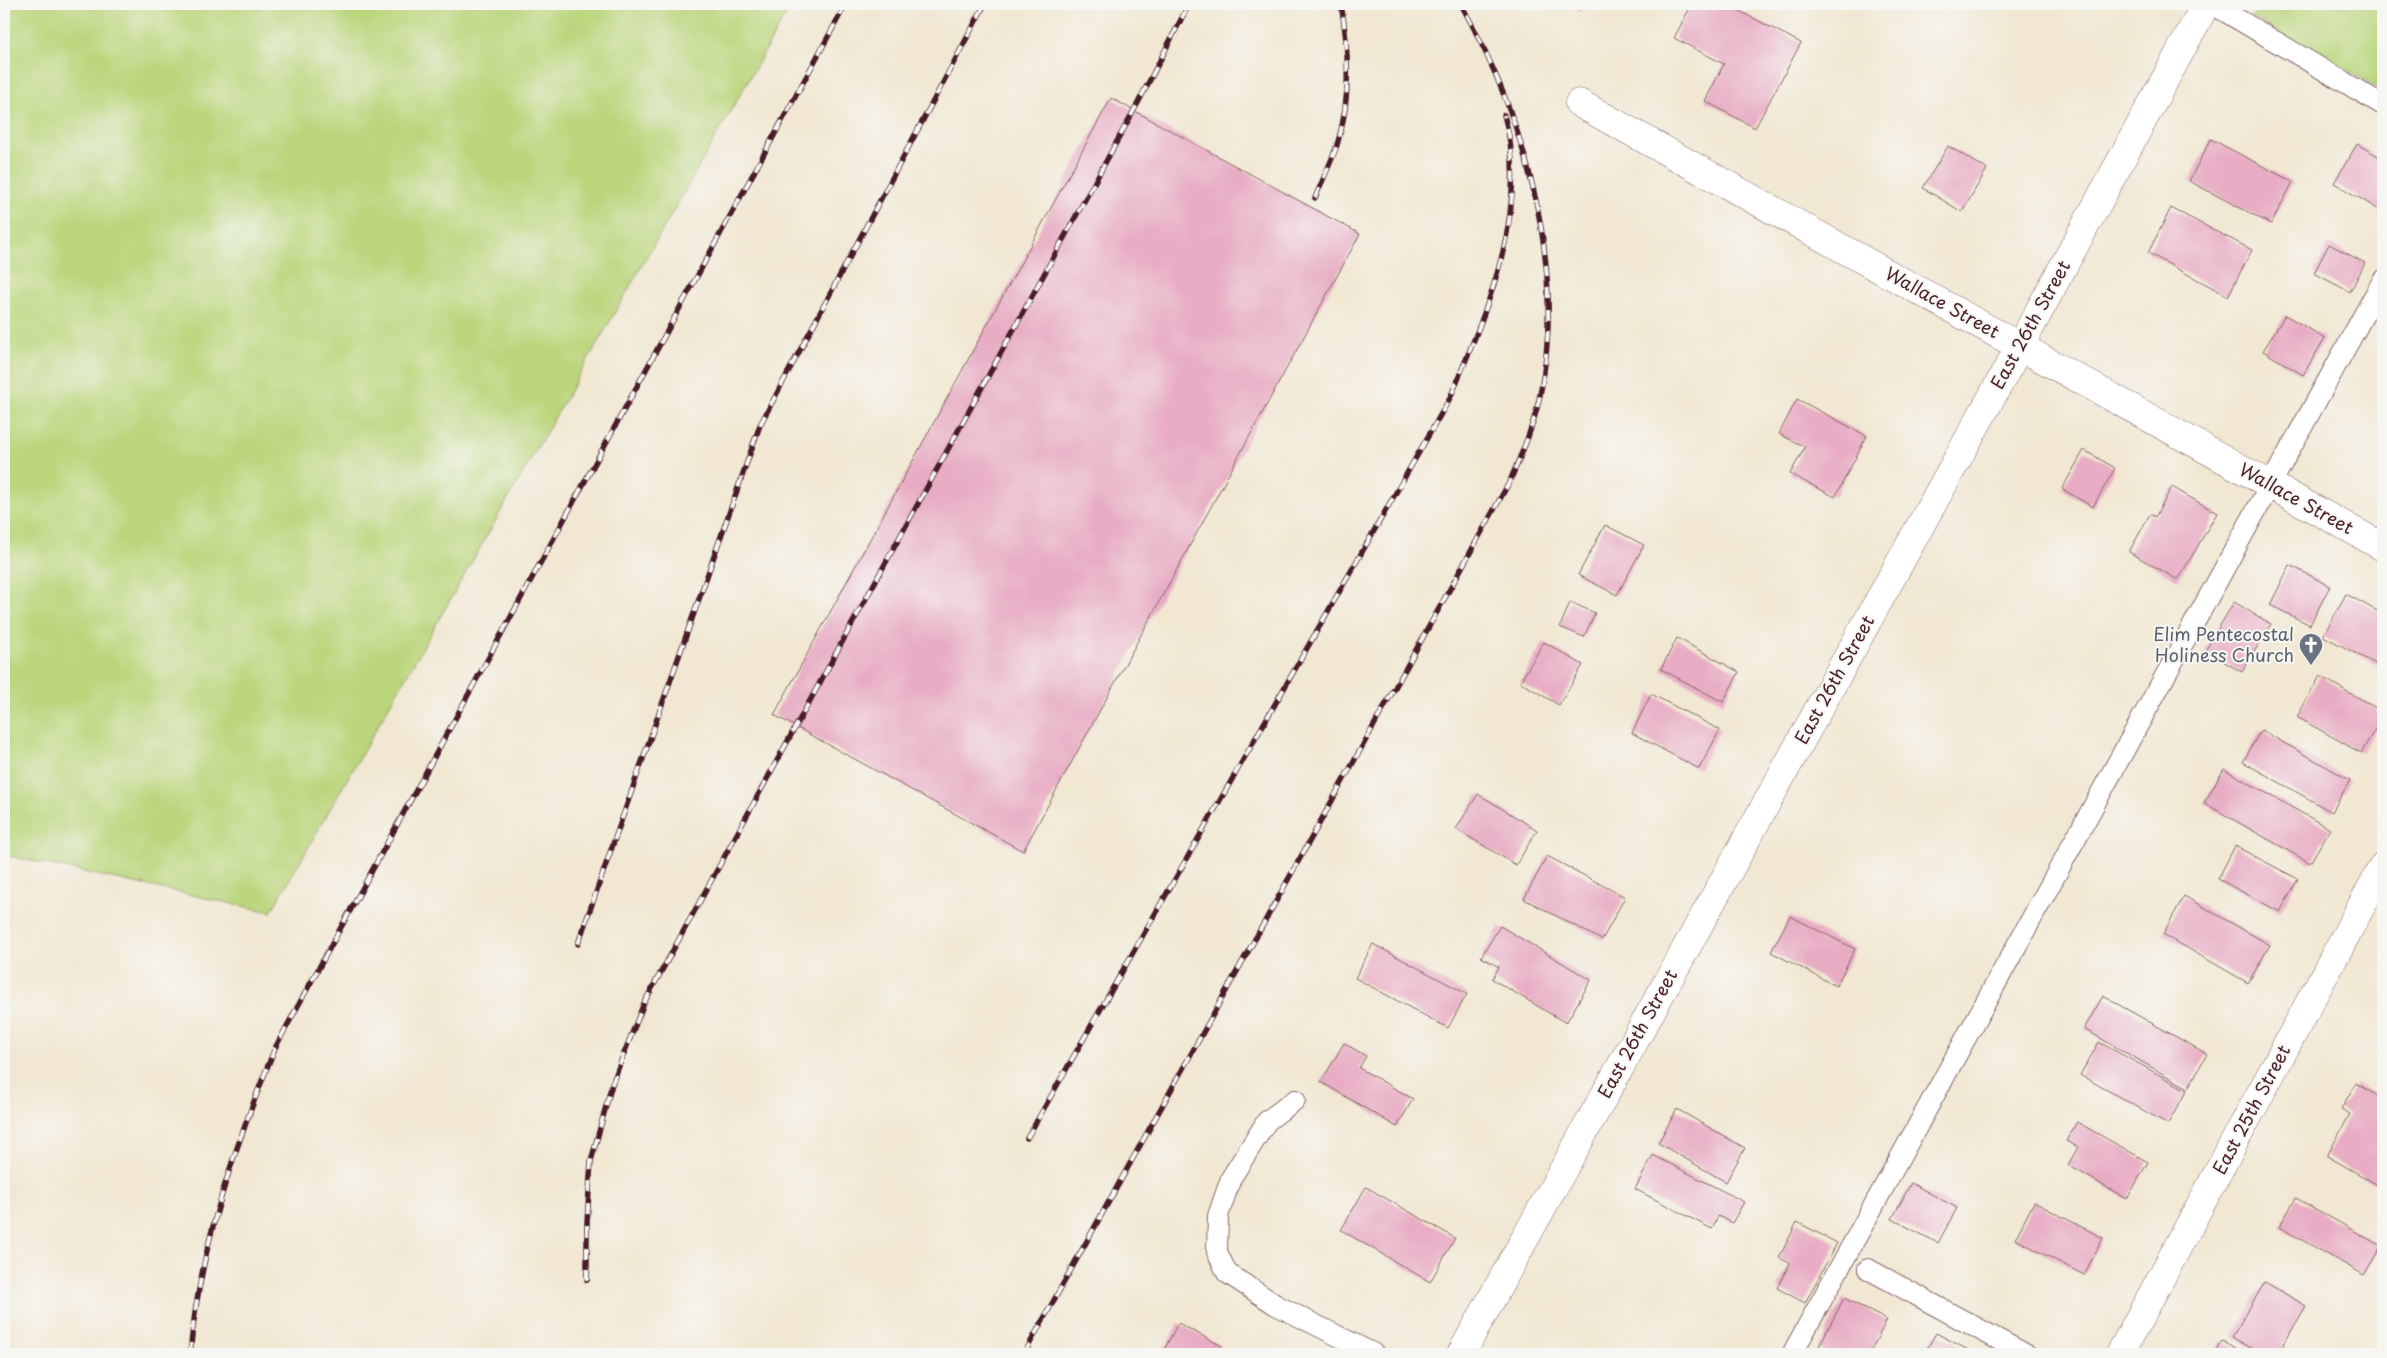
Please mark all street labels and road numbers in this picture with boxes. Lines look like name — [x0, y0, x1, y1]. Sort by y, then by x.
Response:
street label: East 26th Street — [1983, 255, 2076, 394]
street label: Wallace Street — [1880, 259, 2005, 344]
street label: Wallace Street — [2234, 455, 2359, 540]
street label: East 26th Street — [1787, 610, 1880, 749]
street label: East 26th Street — [1590, 964, 1683, 1103]
street label: East 25th Street — [2205, 1040, 2296, 1179]

